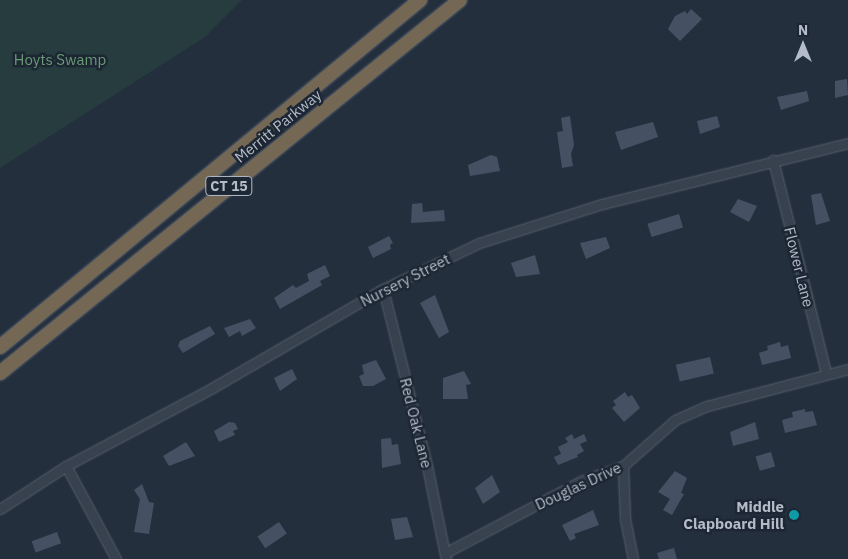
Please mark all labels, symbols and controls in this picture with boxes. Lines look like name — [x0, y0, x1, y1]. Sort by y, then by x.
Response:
north arrow — [778, 20, 828, 70]
text: N — [798, 21, 808, 39]
park label: Hoyts Swamp — [14, 51, 106, 69]
street label: Merritt Parkway — [231, 86, 325, 166]
road number: CT 15 — [205, 175, 253, 198]
street label: Flower Lane — [780, 225, 818, 309]
street label: Nursery Street — [357, 250, 453, 310]
street label: Red Oak Lane — [396, 376, 436, 470]
street label: Douglas Drive — [532, 458, 624, 514]
place label: Middle Clapboard Hill — [683, 497, 784, 532]
marker: Middle Clapboard Hill — [788, 509, 800, 521]

